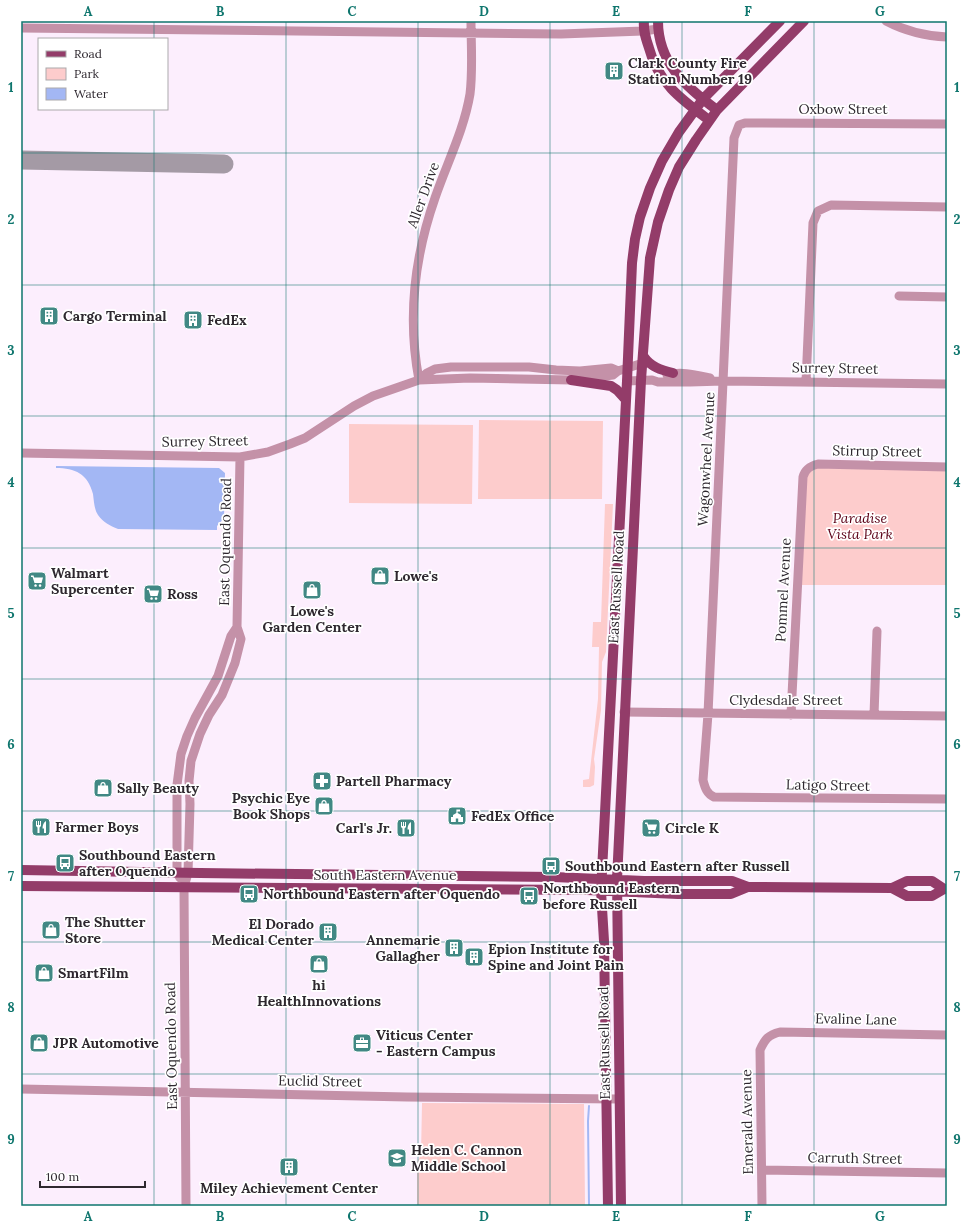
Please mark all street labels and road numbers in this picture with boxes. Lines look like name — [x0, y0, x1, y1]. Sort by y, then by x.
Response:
street label: Oxbow Street — [798, 100, 888, 118]
street label: Aller Drive — [402, 159, 443, 231]
street label: Surrey Street — [792, 358, 879, 378]
street label: Wagonwheel Avenue — [693, 391, 719, 527]
street label: Surrey Street — [162, 431, 249, 451]
street label: Stirrup Street — [832, 441, 922, 461]
street label: East Oquendo Road — [215, 478, 235, 606]
street label: East Russell Road — [604, 530, 628, 644]
street label: Pommel Avenue — [771, 537, 795, 642]
street label: Clydesdale Street — [729, 691, 843, 709]
street label: Latigo Street — [786, 775, 871, 795]
street label: South Eastern Avenue — [313, 866, 457, 884]
street label: East Oquendo Road — [161, 982, 181, 1110]
street label: East Russell Road — [594, 986, 614, 1100]
street label: Evaline Lane — [815, 1009, 898, 1029]
street label: Emerald Avenue — [737, 1069, 757, 1175]
street label: Euclid Street — [278, 1071, 363, 1091]
street label: Carruth Street — [808, 1148, 903, 1168]

